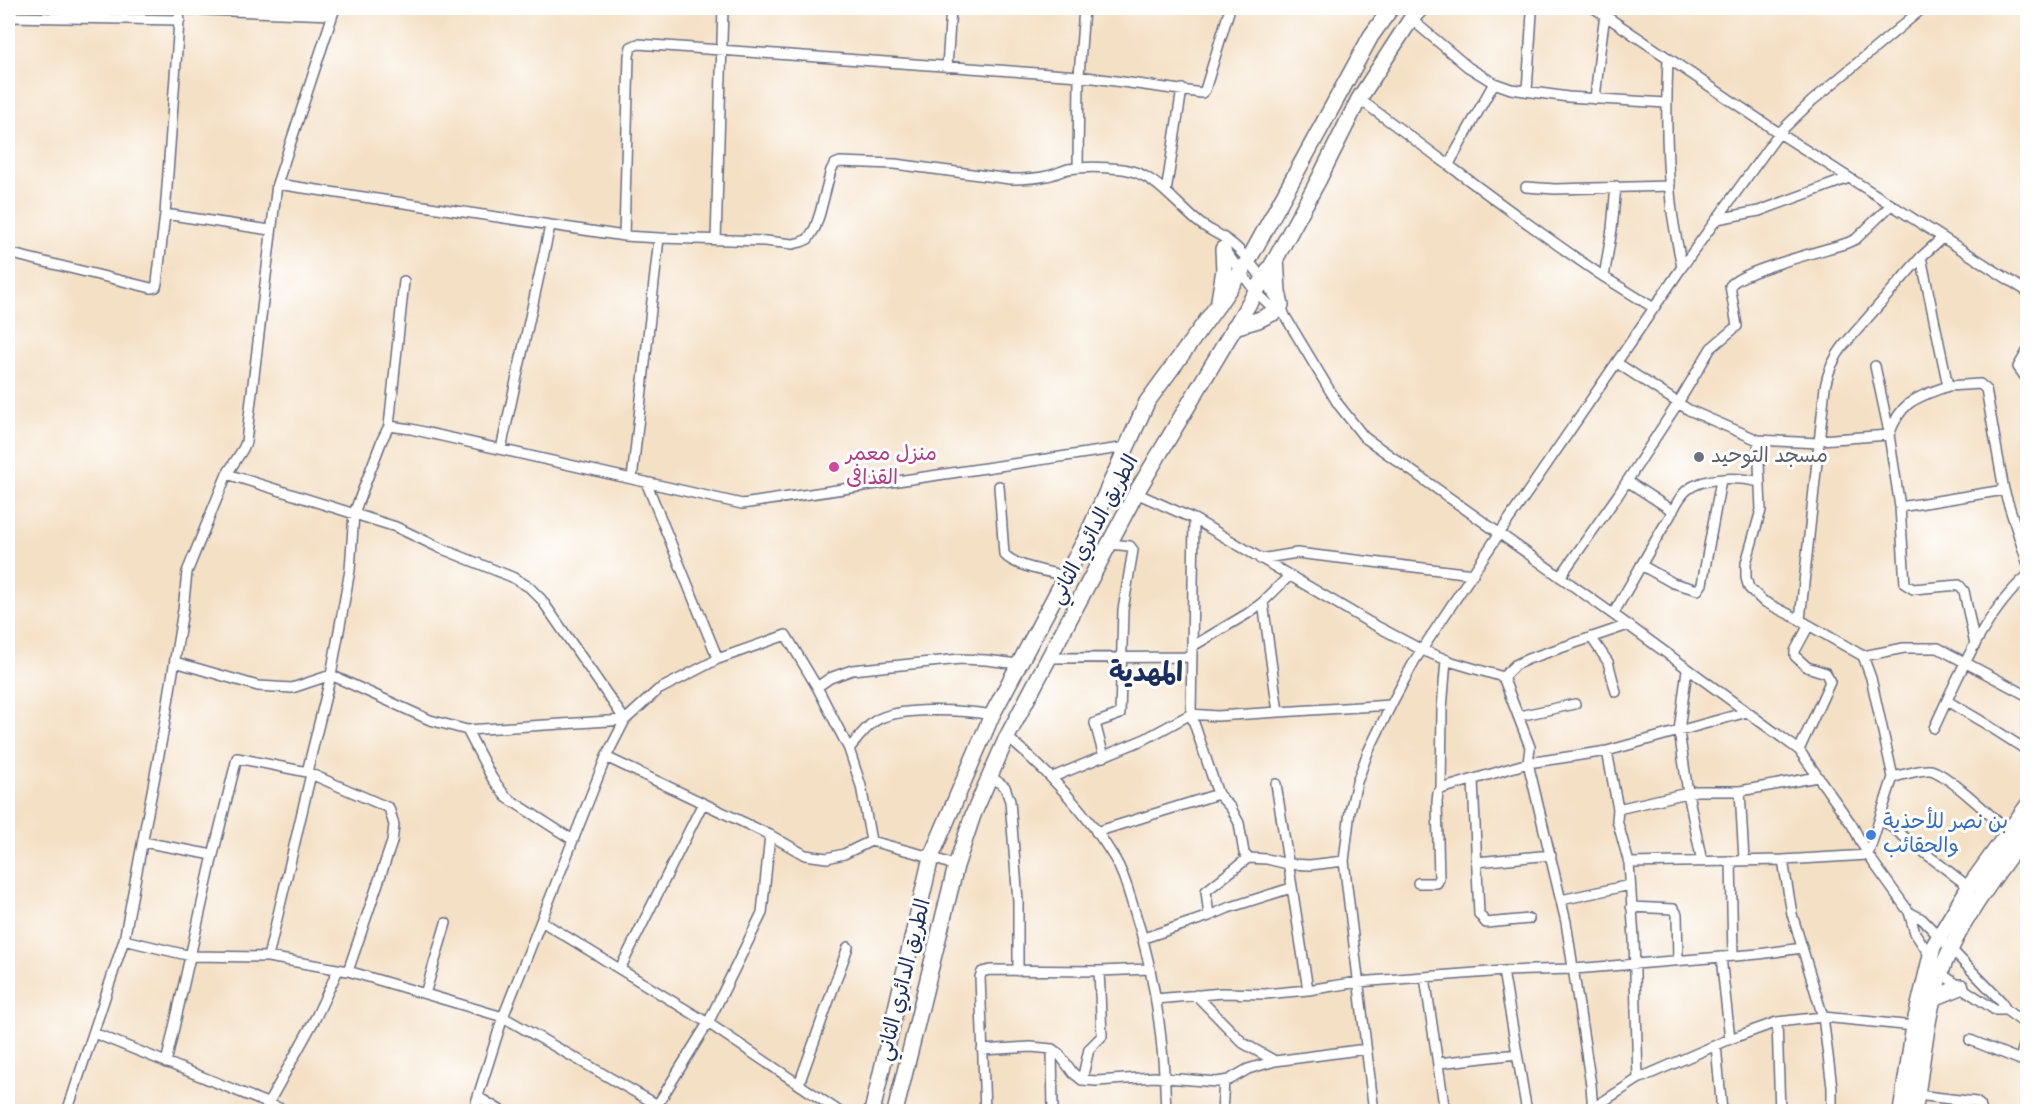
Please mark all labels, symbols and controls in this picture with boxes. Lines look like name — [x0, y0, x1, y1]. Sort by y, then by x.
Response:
place label: منزل معمر القذافى — [844, 440, 937, 494]
place label: مسجد التوحيد — [1711, 442, 1828, 472]
street label: الطريق الدائري الثاني — [1043, 450, 1149, 611]
marker: مسجد التوحيد — [1692, 450, 1706, 464]
marker: منزل معمر القذافى — [827, 460, 841, 474]
district label: المهدية — [1109, 655, 1183, 694]
place label: بن نصر للأحذية والحقائب — [1883, 807, 2008, 862]
marker: بن نصر للأحذية والحقائب — [1864, 828, 1878, 842]
street label: الطريق الدائري الثاني — [870, 896, 942, 1065]

